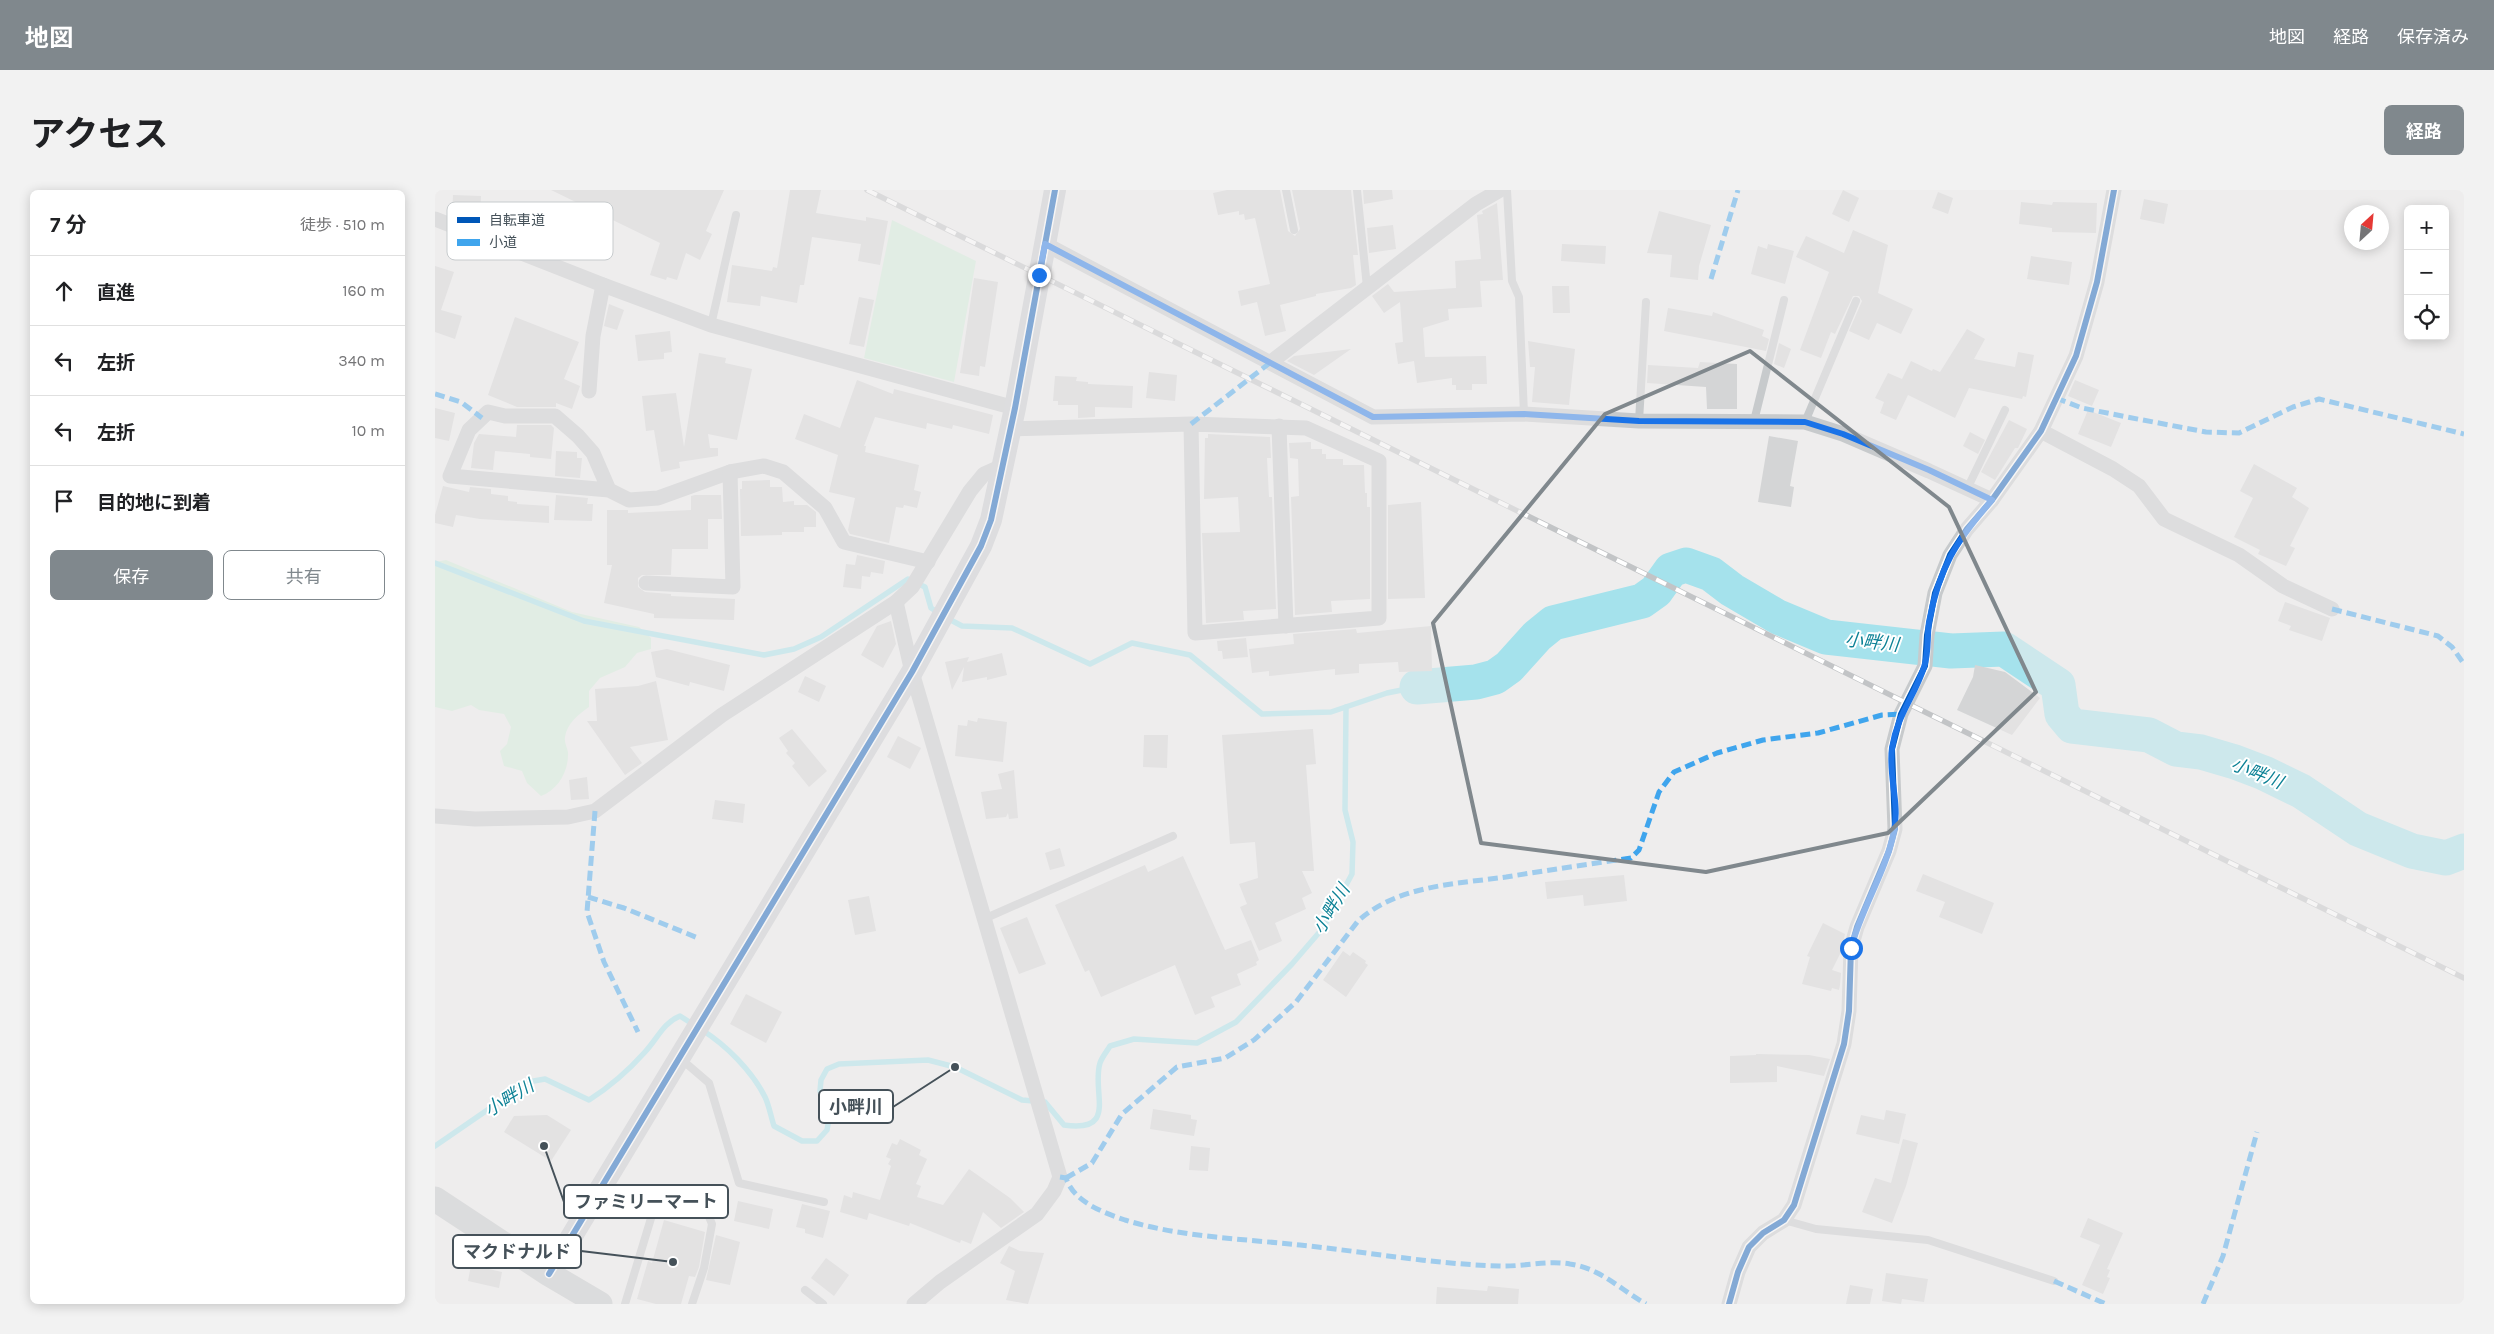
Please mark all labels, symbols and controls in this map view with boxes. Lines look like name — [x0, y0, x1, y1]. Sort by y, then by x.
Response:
text: 地図 — [25, 24, 73, 52]
text: 地図 — [2269, 26, 2305, 48]
text: 経路 — [2333, 26, 2369, 48]
text: 保存済み — [2397, 26, 2469, 48]
button: 経路 — [2384, 105, 2464, 155]
text: アクセス — [30, 114, 168, 155]
legend — [447, 202, 613, 260]
north arrow — [2344, 205, 2389, 250]
map controls — [2404, 205, 2449, 340]
button: + — [2404, 205, 2449, 250]
text: 自転車道 — [489, 212, 545, 229]
text: 7 分 — [50, 213, 87, 237]
text: 徒歩 · 510 m — [300, 215, 385, 234]
text: 小道 — [489, 234, 517, 251]
button: − — [2404, 250, 2449, 295]
route end — [1028, 264, 1051, 287]
icon: ahead — [50, 277, 78, 305]
text: 160 m — [342, 281, 385, 300]
text: 直進 — [97, 282, 135, 304]
button: locate — [2404, 295, 2449, 340]
icon: left — [50, 347, 78, 375]
text: 340 m — [338, 351, 385, 370]
text: 左折 — [97, 352, 135, 374]
icon: left — [50, 417, 78, 445]
text: 10 m — [351, 421, 385, 440]
text: 左折 — [97, 422, 135, 444]
icon: arrive — [50, 487, 78, 515]
text: 目的地に到着 — [97, 492, 211, 514]
button: 保存 — [50, 550, 213, 600]
button: 共有 — [223, 550, 385, 600]
water label: 小畔川 — [1844, 628, 1902, 656]
water label: 小畔川 — [2228, 753, 2288, 794]
water label: 小畔川 — [1308, 878, 1355, 938]
route start — [1840, 937, 1863, 960]
water label: 小畔川 — [480, 1074, 540, 1121]
callout: 小畔川 — [819, 1090, 893, 1123]
text: 小畔川 — [829, 1096, 883, 1118]
callout: ファミリーマート — [564, 1185, 728, 1218]
text: ファミリーマート — [574, 1191, 718, 1213]
callout: マクドナルド — [453, 1235, 581, 1268]
text: マクドナルド — [463, 1241, 571, 1263]

